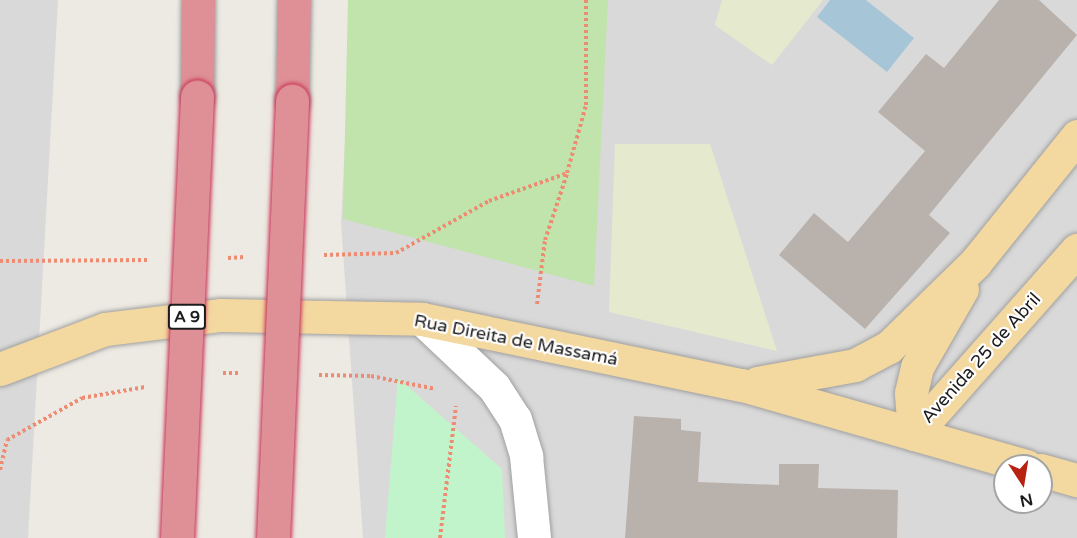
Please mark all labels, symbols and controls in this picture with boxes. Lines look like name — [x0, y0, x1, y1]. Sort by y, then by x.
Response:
street label: Avenida 25 de Abril — [917, 288, 1045, 428]
road number: A 9 — [168, 304, 207, 330]
street label: Rua Direita de Massamá — [412, 310, 620, 370]
north arrow — [993, 454, 1053, 514]
text: N — [1018, 489, 1035, 511]

